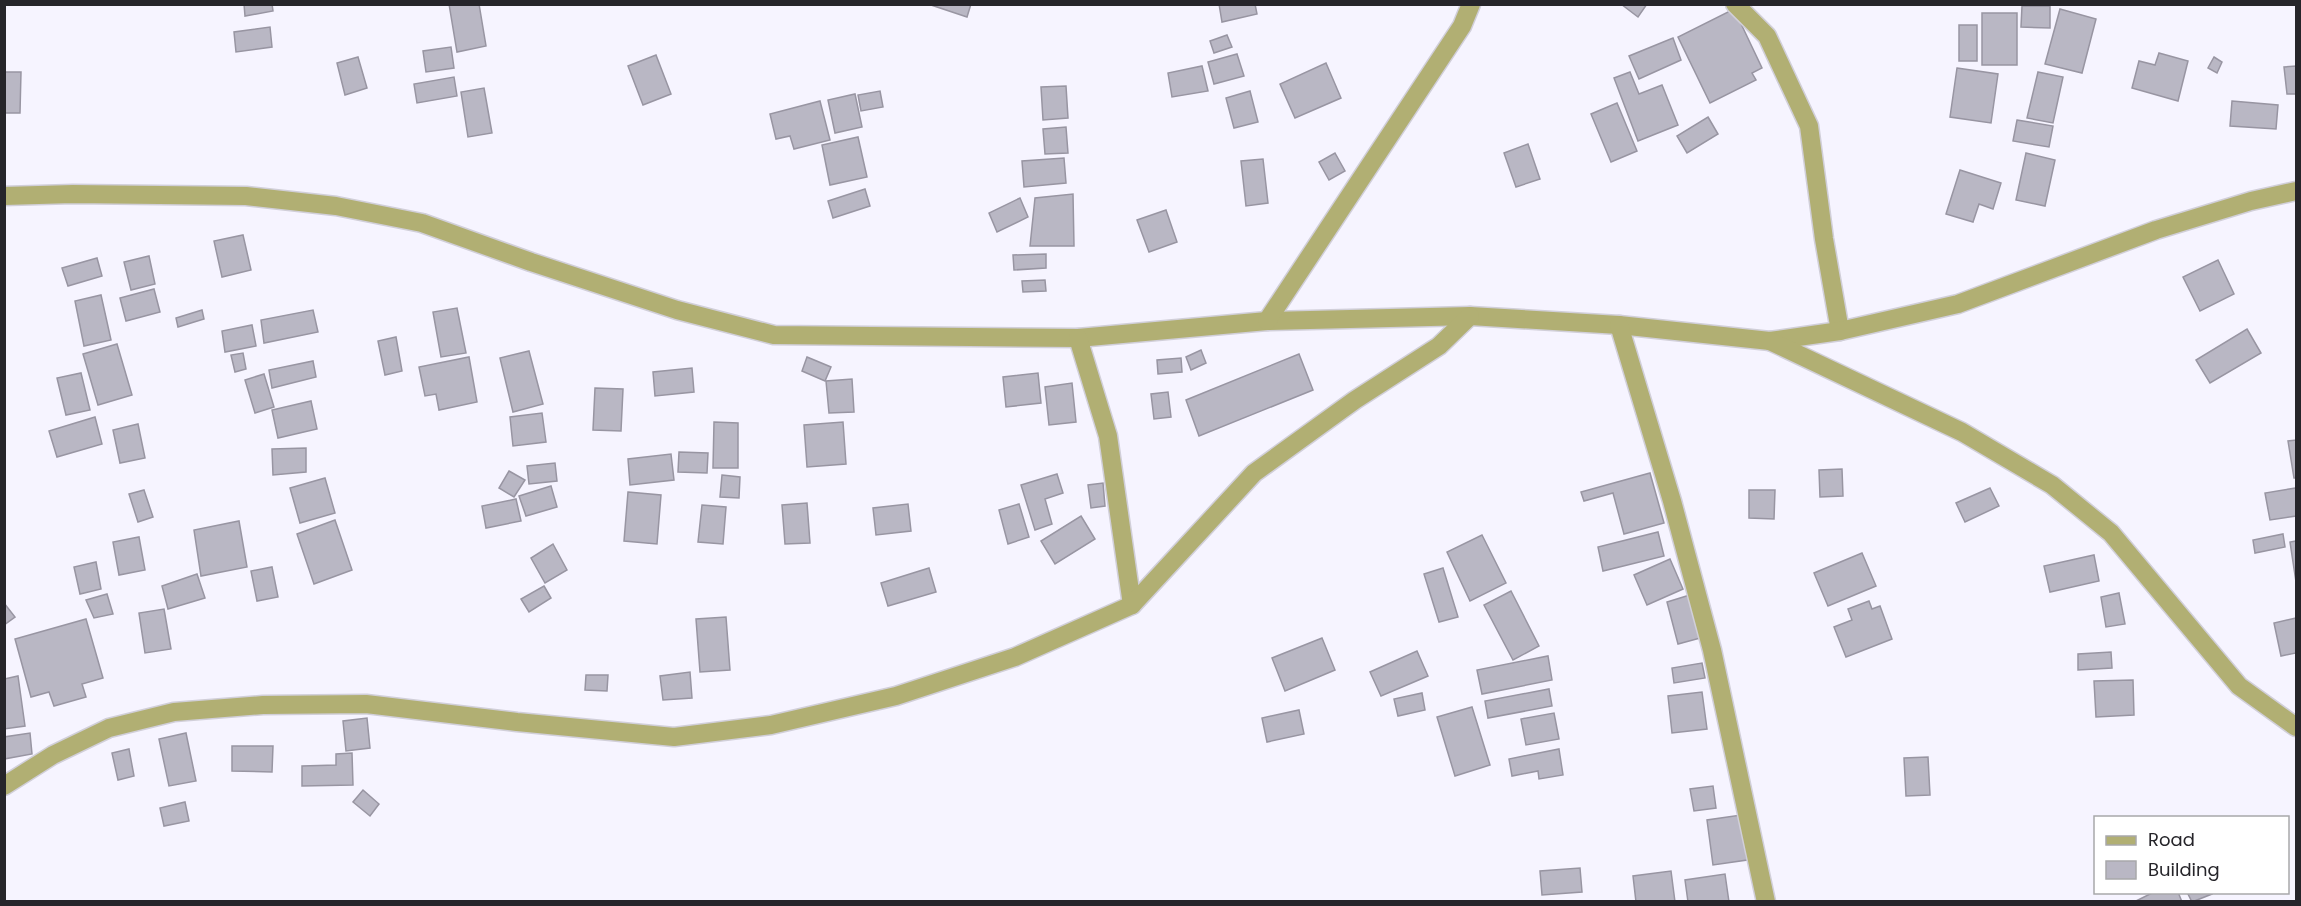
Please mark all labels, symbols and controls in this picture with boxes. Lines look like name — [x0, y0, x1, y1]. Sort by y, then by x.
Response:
legend — [2094, 816, 2289, 894]
text: Road — [2148, 827, 2195, 852]
text: Building — [2148, 857, 2220, 882]

